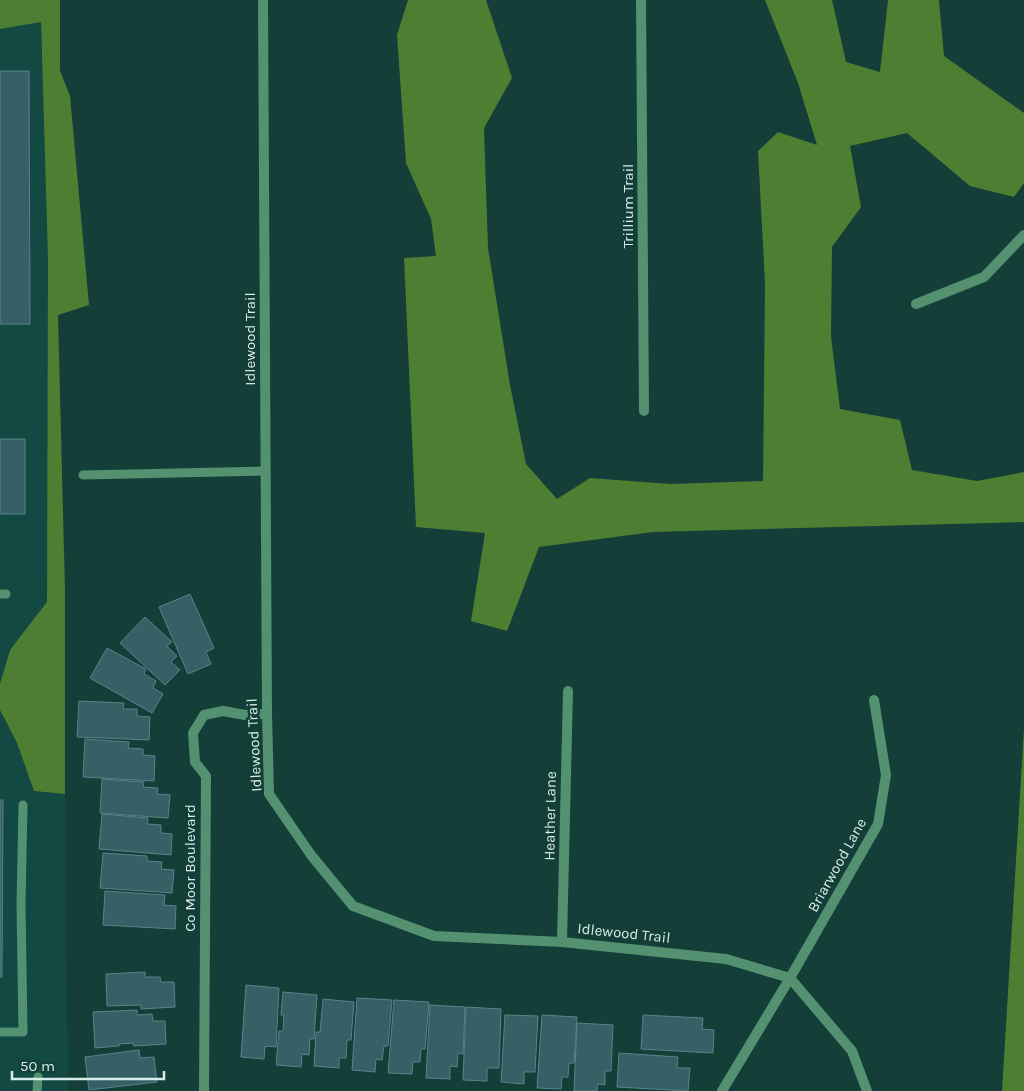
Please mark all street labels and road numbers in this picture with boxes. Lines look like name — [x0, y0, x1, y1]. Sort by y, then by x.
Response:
street label: Trillium Trail — [619, 164, 637, 248]
street label: Idlewood Trail — [241, 292, 259, 386]
street label: Idlewood Trail — [243, 698, 265, 792]
street label: Heather Lane — [540, 771, 560, 861]
street label: Co Moor Boulevard — [181, 804, 199, 932]
street label: Briarwood Lane — [804, 815, 870, 915]
street label: Idlewood Trail — [577, 919, 671, 947]

